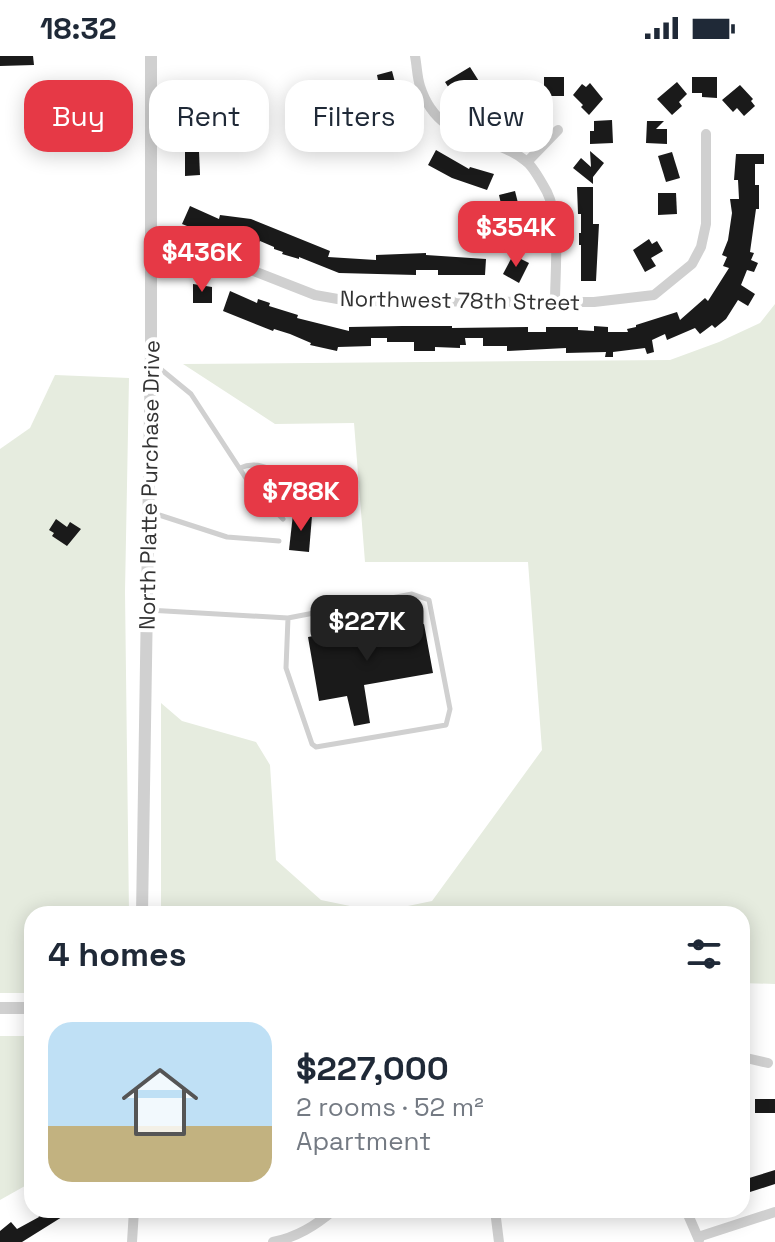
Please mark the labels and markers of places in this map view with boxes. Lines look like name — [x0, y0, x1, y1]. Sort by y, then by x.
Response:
pin: $354K — [460, 201, 572, 269]
pin: $436K — [146, 226, 258, 294]
pin: $788K — [245, 465, 357, 533]
pin: $227K — [311, 595, 423, 663]

